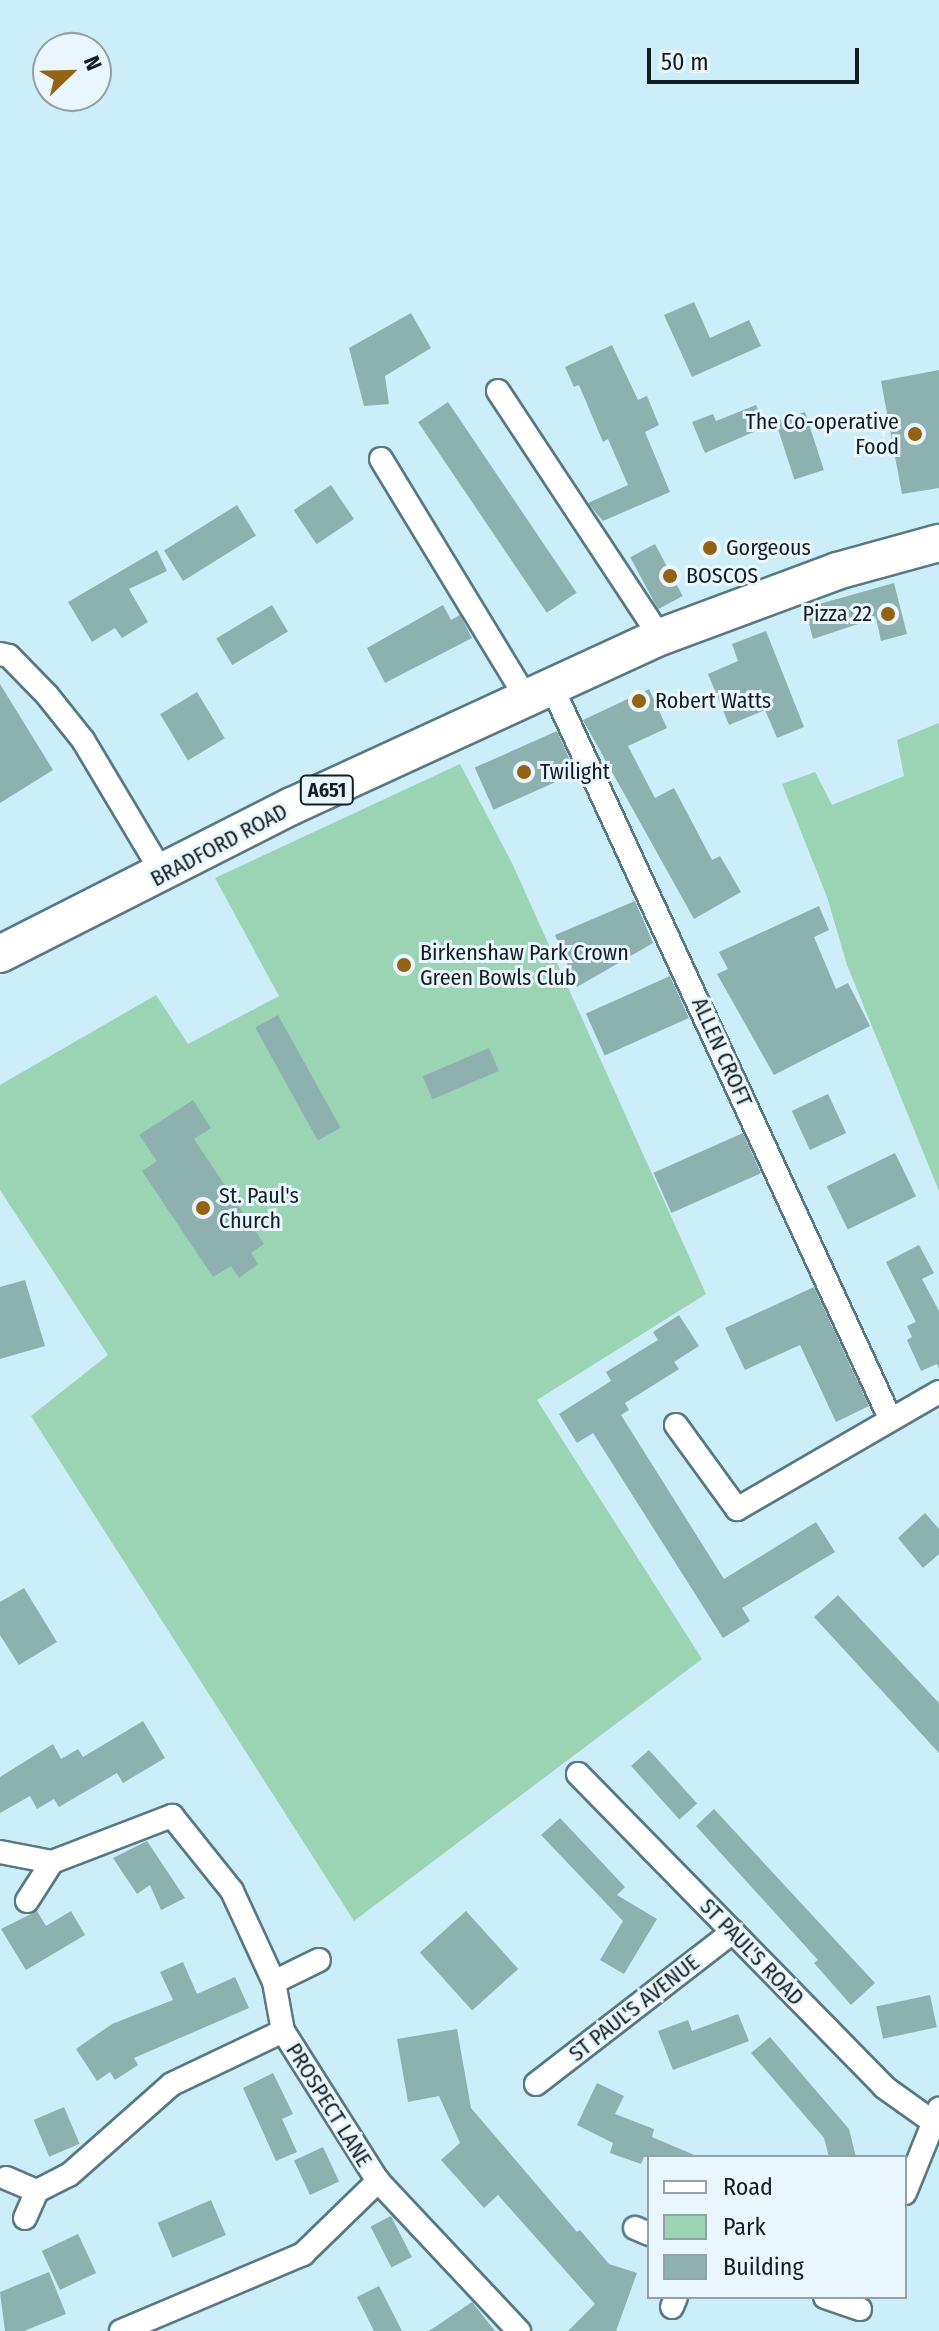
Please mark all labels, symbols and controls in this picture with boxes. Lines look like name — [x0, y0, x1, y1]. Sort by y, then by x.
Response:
north arrow — [32, 32, 112, 112]
scale bar — [651, 32, 863, 82]
text: 50 m — [661, 48, 709, 76]
text: N — [78, 52, 108, 75]
place label: The Co-operative Food — [746, 408, 899, 460]
marker: The Co-operative Food — [906, 425, 924, 443]
place label: Gorgeous — [726, 535, 811, 561]
marker: Gorgeous — [701, 539, 719, 557]
place label: BOSCOS — [686, 563, 758, 589]
marker: BOSCOS — [661, 567, 679, 585]
place label: Pizza 22 — [802, 601, 872, 627]
marker: Pizza 22 — [879, 605, 897, 623]
place label: Robert Watts — [655, 688, 771, 714]
marker: Robert Watts — [630, 692, 648, 710]
place label: Twilight — [540, 759, 610, 785]
marker: Twilight — [515, 763, 533, 781]
road number: A651 — [299, 774, 355, 806]
street label: BRADFORD ROAD — [146, 798, 292, 892]
place label: Birkenshaw Park Crown Green Bowls Club — [420, 939, 629, 990]
marker: Birkenshaw Park Crown Green Bowls Club — [395, 956, 413, 974]
street label: ALLEN CROFT — [686, 993, 758, 1111]
place label: St. Paul's Church — [219, 1182, 299, 1234]
marker: St. Paul's Church — [194, 1199, 212, 1217]
street label: ST PAUL'S ROAD — [695, 1893, 809, 2011]
street label: ST PAUL'S AVENUE — [564, 1949, 704, 2067]
street label: PROSPECT LANE — [280, 2038, 378, 2172]
legend — [647, 2155, 907, 2299]
text: Road — [723, 2173, 773, 2201]
text: Park — [723, 2213, 766, 2241]
text: Building — [723, 2253, 804, 2281]

